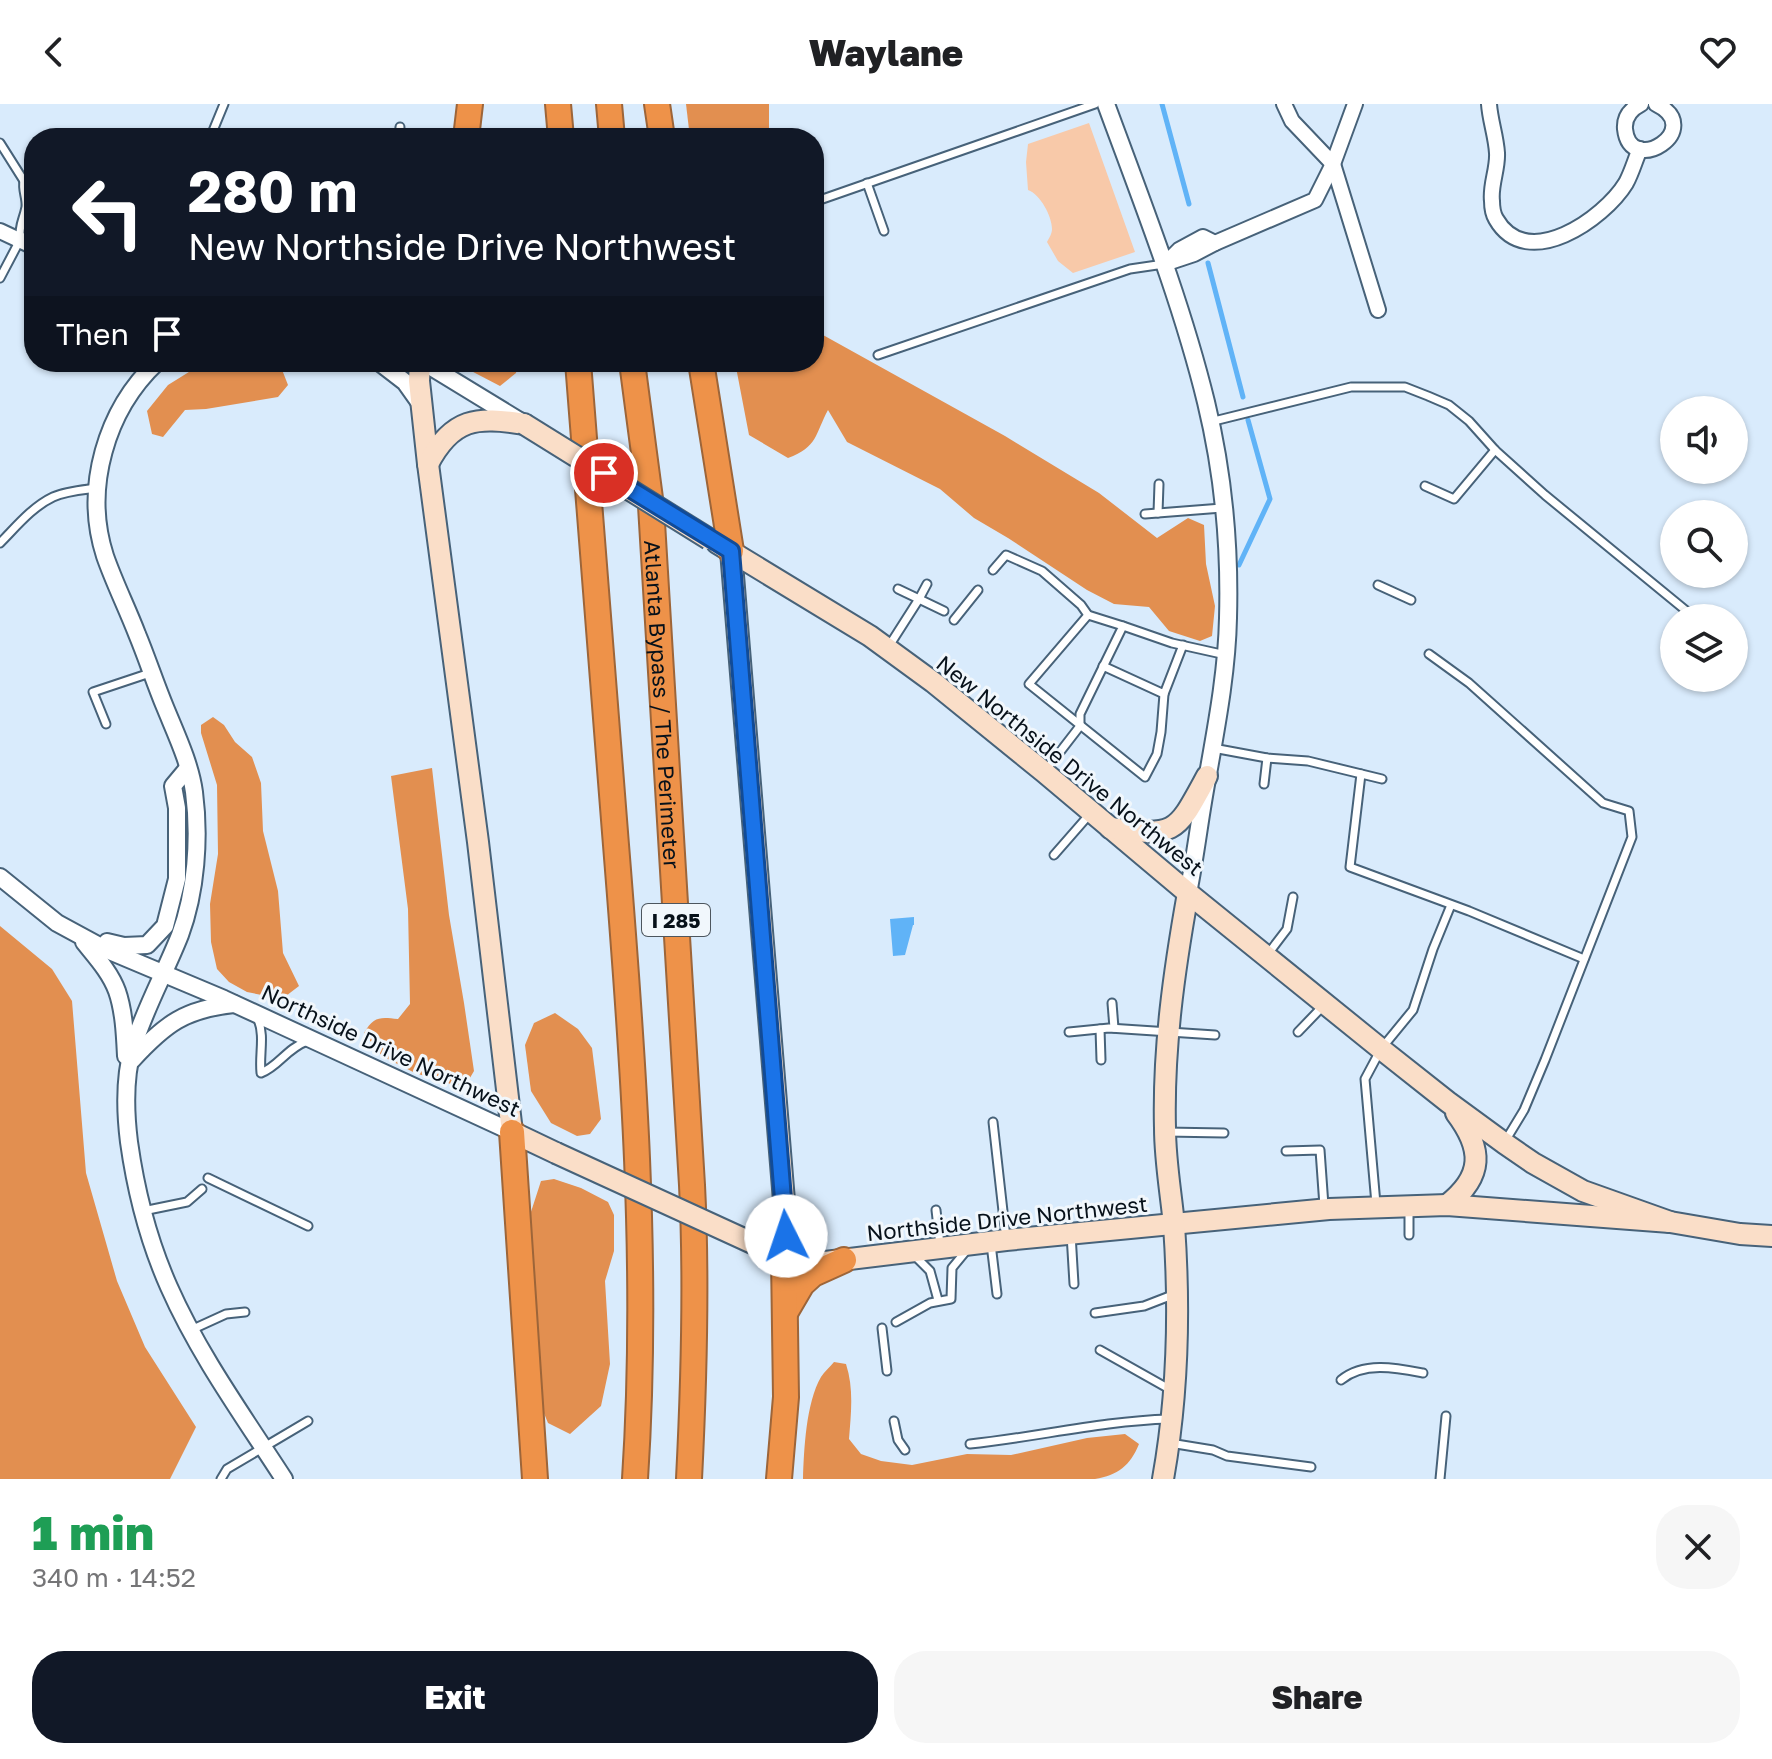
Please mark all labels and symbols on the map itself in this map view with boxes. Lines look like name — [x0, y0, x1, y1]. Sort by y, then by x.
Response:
pin — [570, 439, 638, 507]
street label: Atlanta Bypass / The Perimeter — [640, 539, 686, 870]
street label: New Northside Drive Northwest — [931, 649, 1209, 881]
road number: I 285 — [642, 904, 710, 936]
street label: Northside Drive Northwest — [257, 978, 525, 1122]
street label: Northside Drive Northwest — [865, 1190, 1149, 1246]
position arrow — [744, 1194, 828, 1278]

